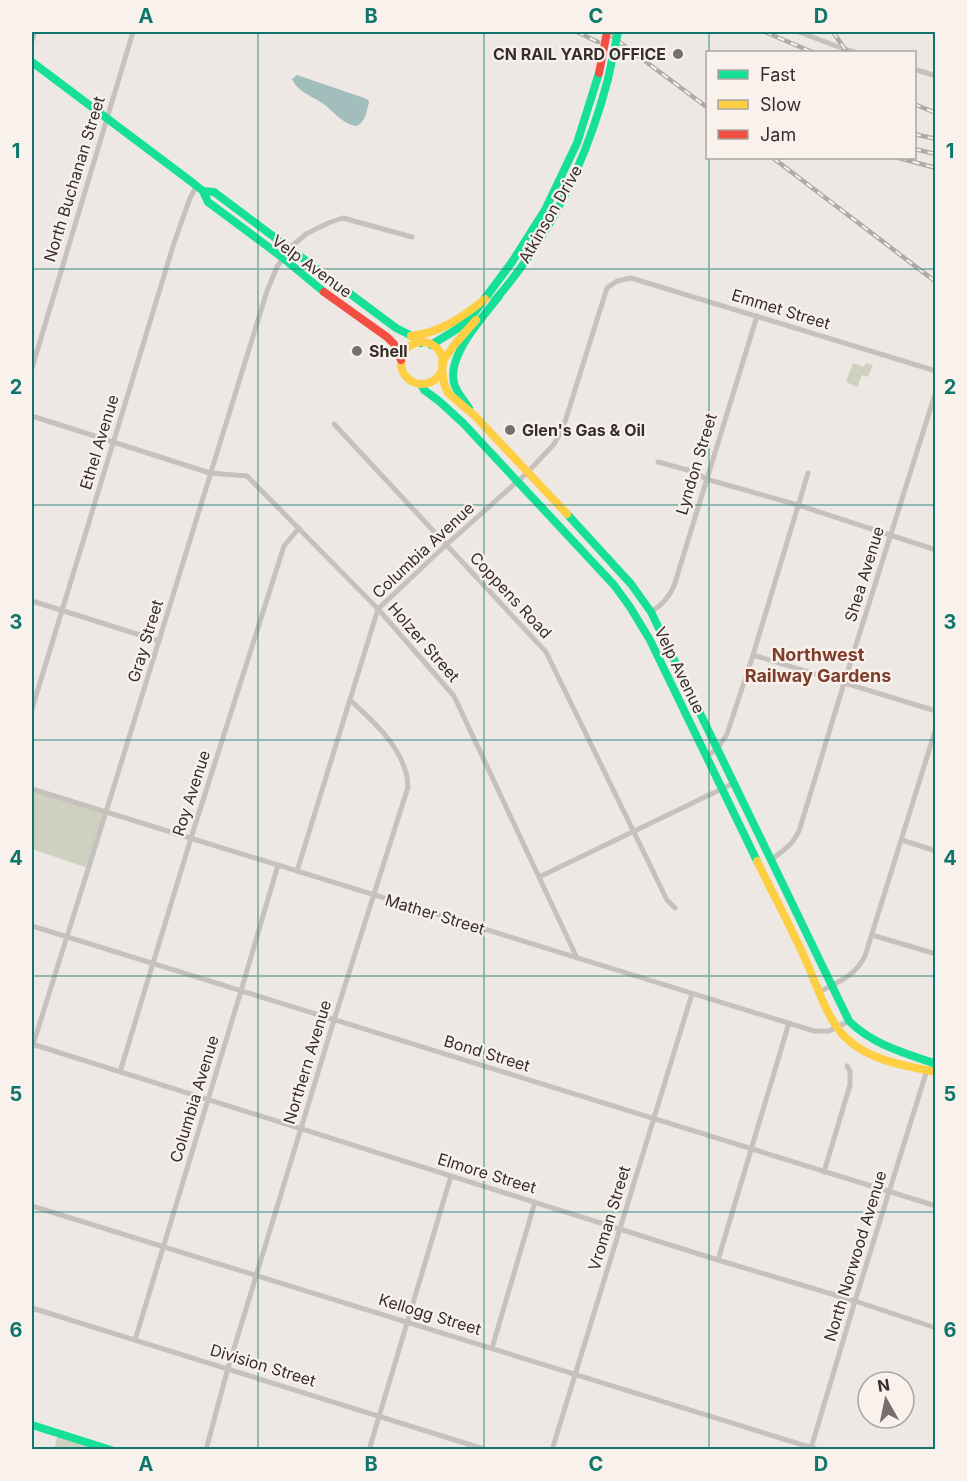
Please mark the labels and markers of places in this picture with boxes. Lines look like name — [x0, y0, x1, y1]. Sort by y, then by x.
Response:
place label: CN RAIL YARD OFFICE — [493, 44, 666, 64]
marker: CN RAIL YARD OFFICE — [671, 47, 685, 61]
place label: Shell — [369, 341, 408, 361]
marker: Shell — [350, 344, 364, 358]
place label: Glen's Gas & Oil — [522, 420, 645, 440]
marker: Glen's Gas & Oil — [503, 423, 517, 437]

